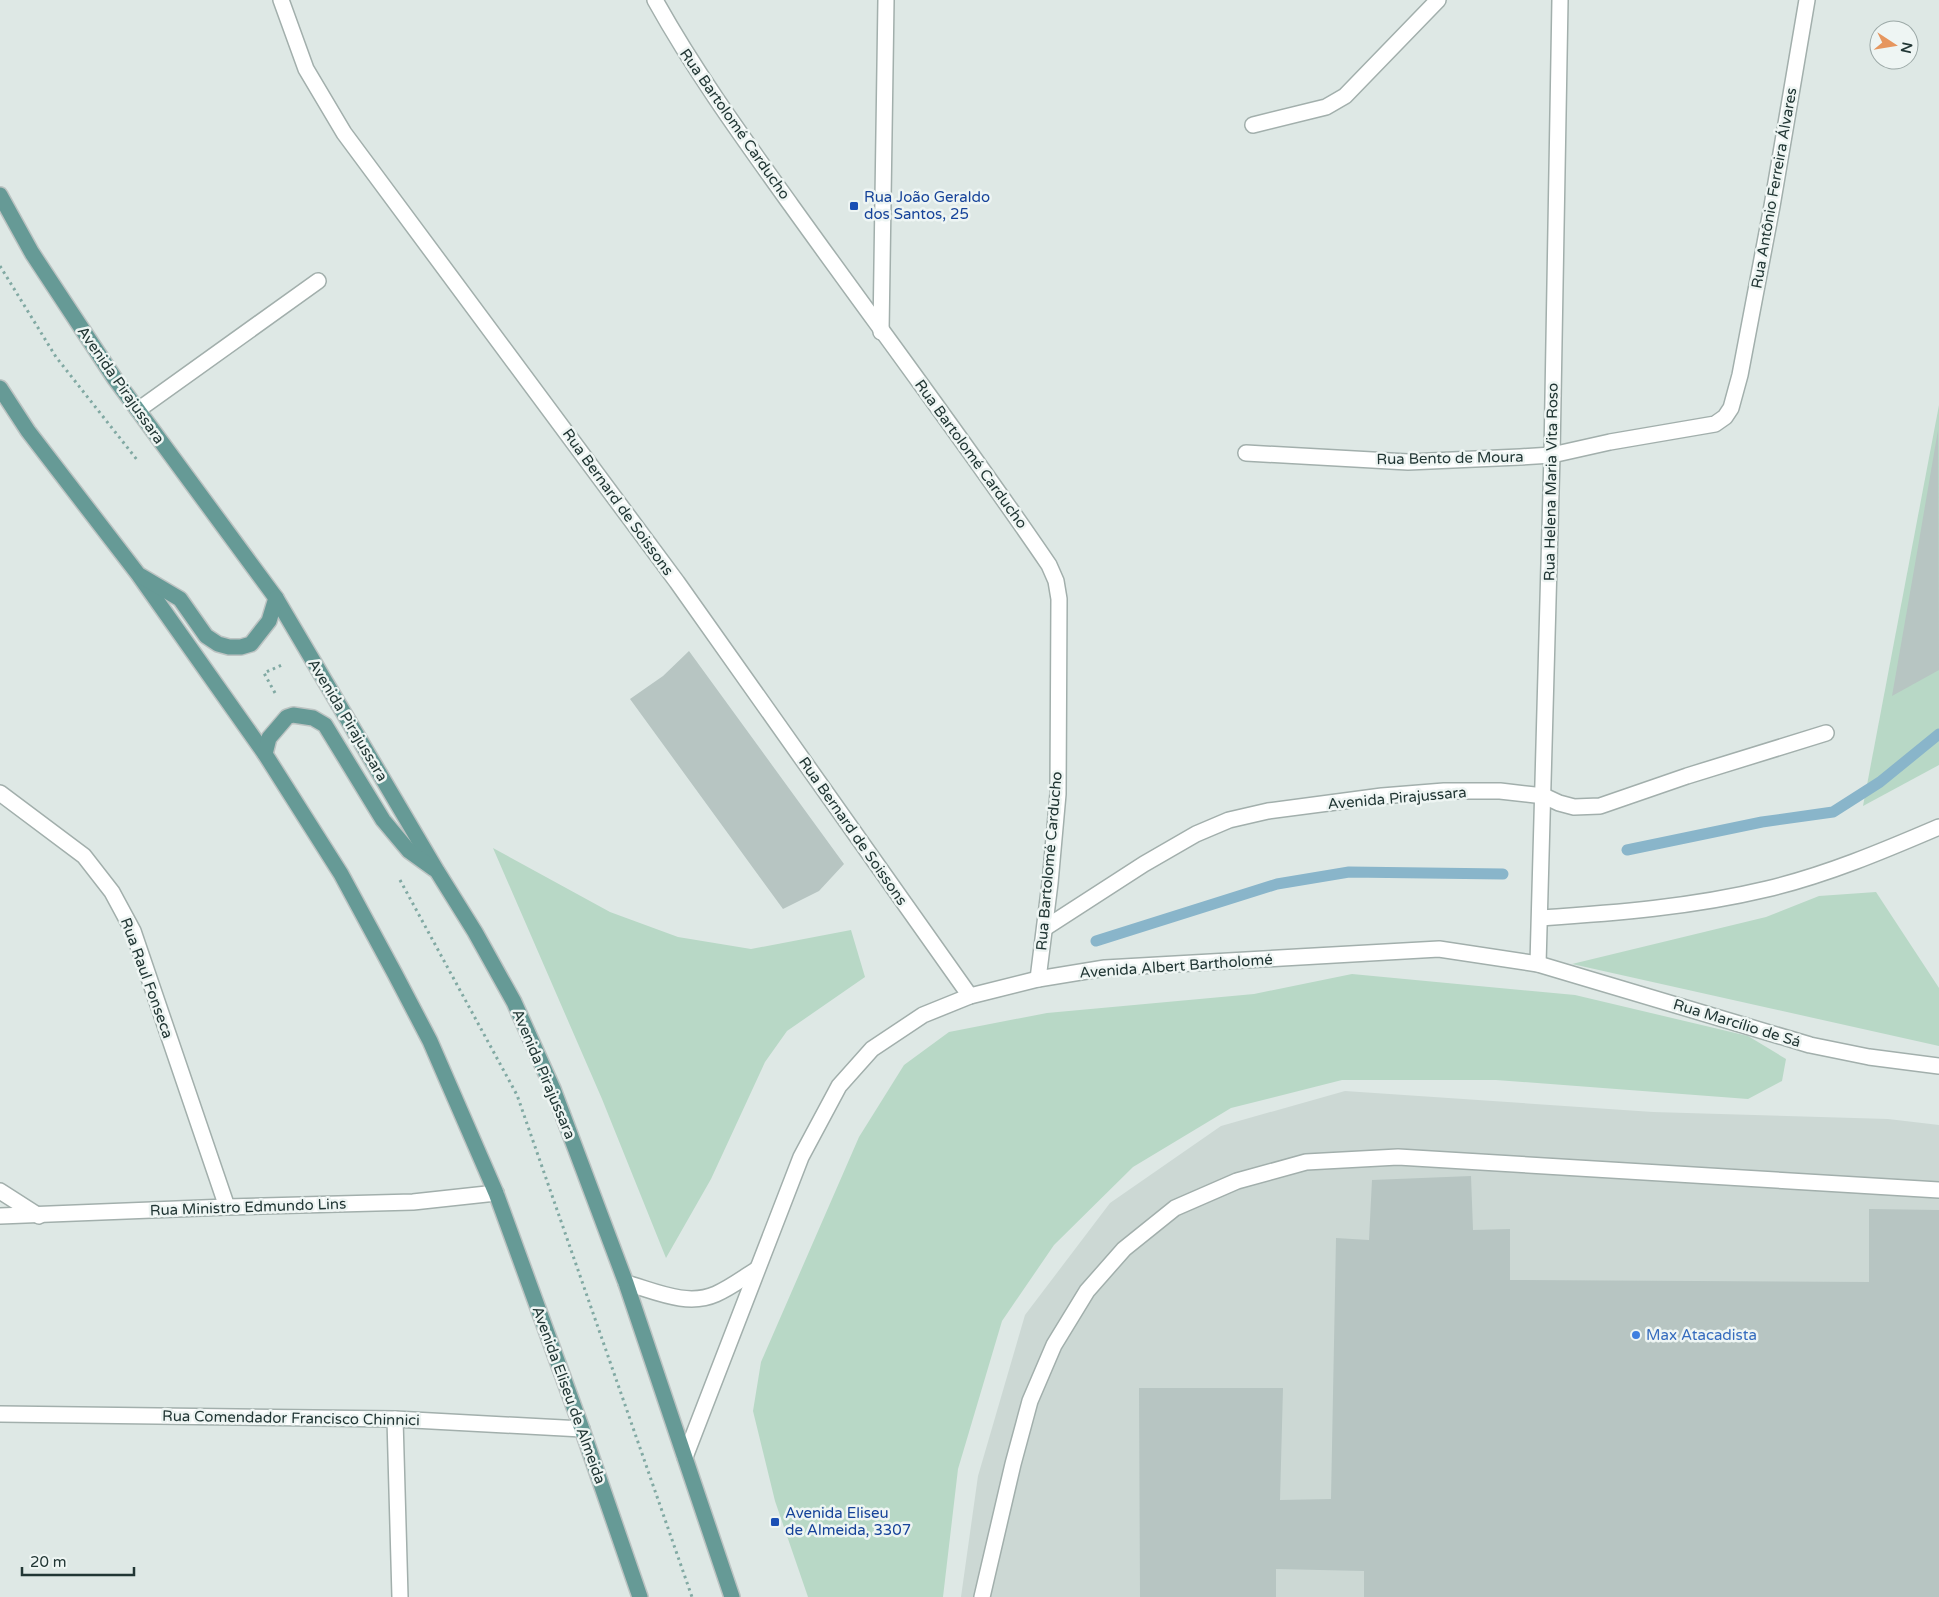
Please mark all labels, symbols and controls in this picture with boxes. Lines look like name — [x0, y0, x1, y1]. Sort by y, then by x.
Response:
north arrow — [1869, 20, 1919, 70]
text: N — [1897, 40, 1916, 55]
street label: Rua Bartolomé Carducho — [676, 45, 794, 203]
street label: Rua Antônio Ferreira Álvares — [1747, 86, 1801, 290]
place label: Rua João Geraldo dos Santos, 25 — [864, 188, 990, 223]
marker: Rua João Geraldo dos Santos, 25 — [848, 200, 860, 212]
street label: Avenida Pirajussara — [74, 323, 168, 447]
street label: Rua Bartolomé Carducho — [911, 376, 1031, 532]
street label: Rua Helena Maria Vita Roso — [1540, 383, 1562, 581]
street label: Rua Bernard de Soissons — [559, 425, 677, 579]
street label: Rua Bento de Moura — [1376, 448, 1524, 468]
street label: Avenida Pirajussara — [304, 656, 392, 784]
street label: Rua Bernard de Soissons — [795, 753, 911, 909]
street label: Rua Bartolomé Carducho — [1032, 771, 1066, 951]
street label: Avenida Pirajussara — [1327, 783, 1467, 813]
street label: Rua Raul Fonseca — [117, 915, 177, 1041]
street label: Avenida Albert Bartholomé — [1079, 950, 1273, 982]
street label: Rua Marcílio de Sá — [1671, 995, 1803, 1051]
street label: Avenida Pirajussara — [508, 1006, 580, 1142]
street label: Rua Ministro Edmundo Lins — [149, 1195, 347, 1219]
street label: Avenida Eliseu de Almeida — [528, 1304, 610, 1486]
place label: Max Atacadista — [1646, 1326, 1757, 1344]
marker: Max Atacadista — [1630, 1329, 1642, 1341]
street label: Rua Comendador Francisco Chinnici — [162, 1407, 420, 1429]
place label: Avenida Eliseu de Almeida, 3307 — [785, 1504, 911, 1539]
marker: Avenida Eliseu de Almeida, 3307 — [769, 1516, 781, 1528]
scale bar — [22, 1544, 135, 1576]
text: 20 m — [30, 1553, 67, 1571]

